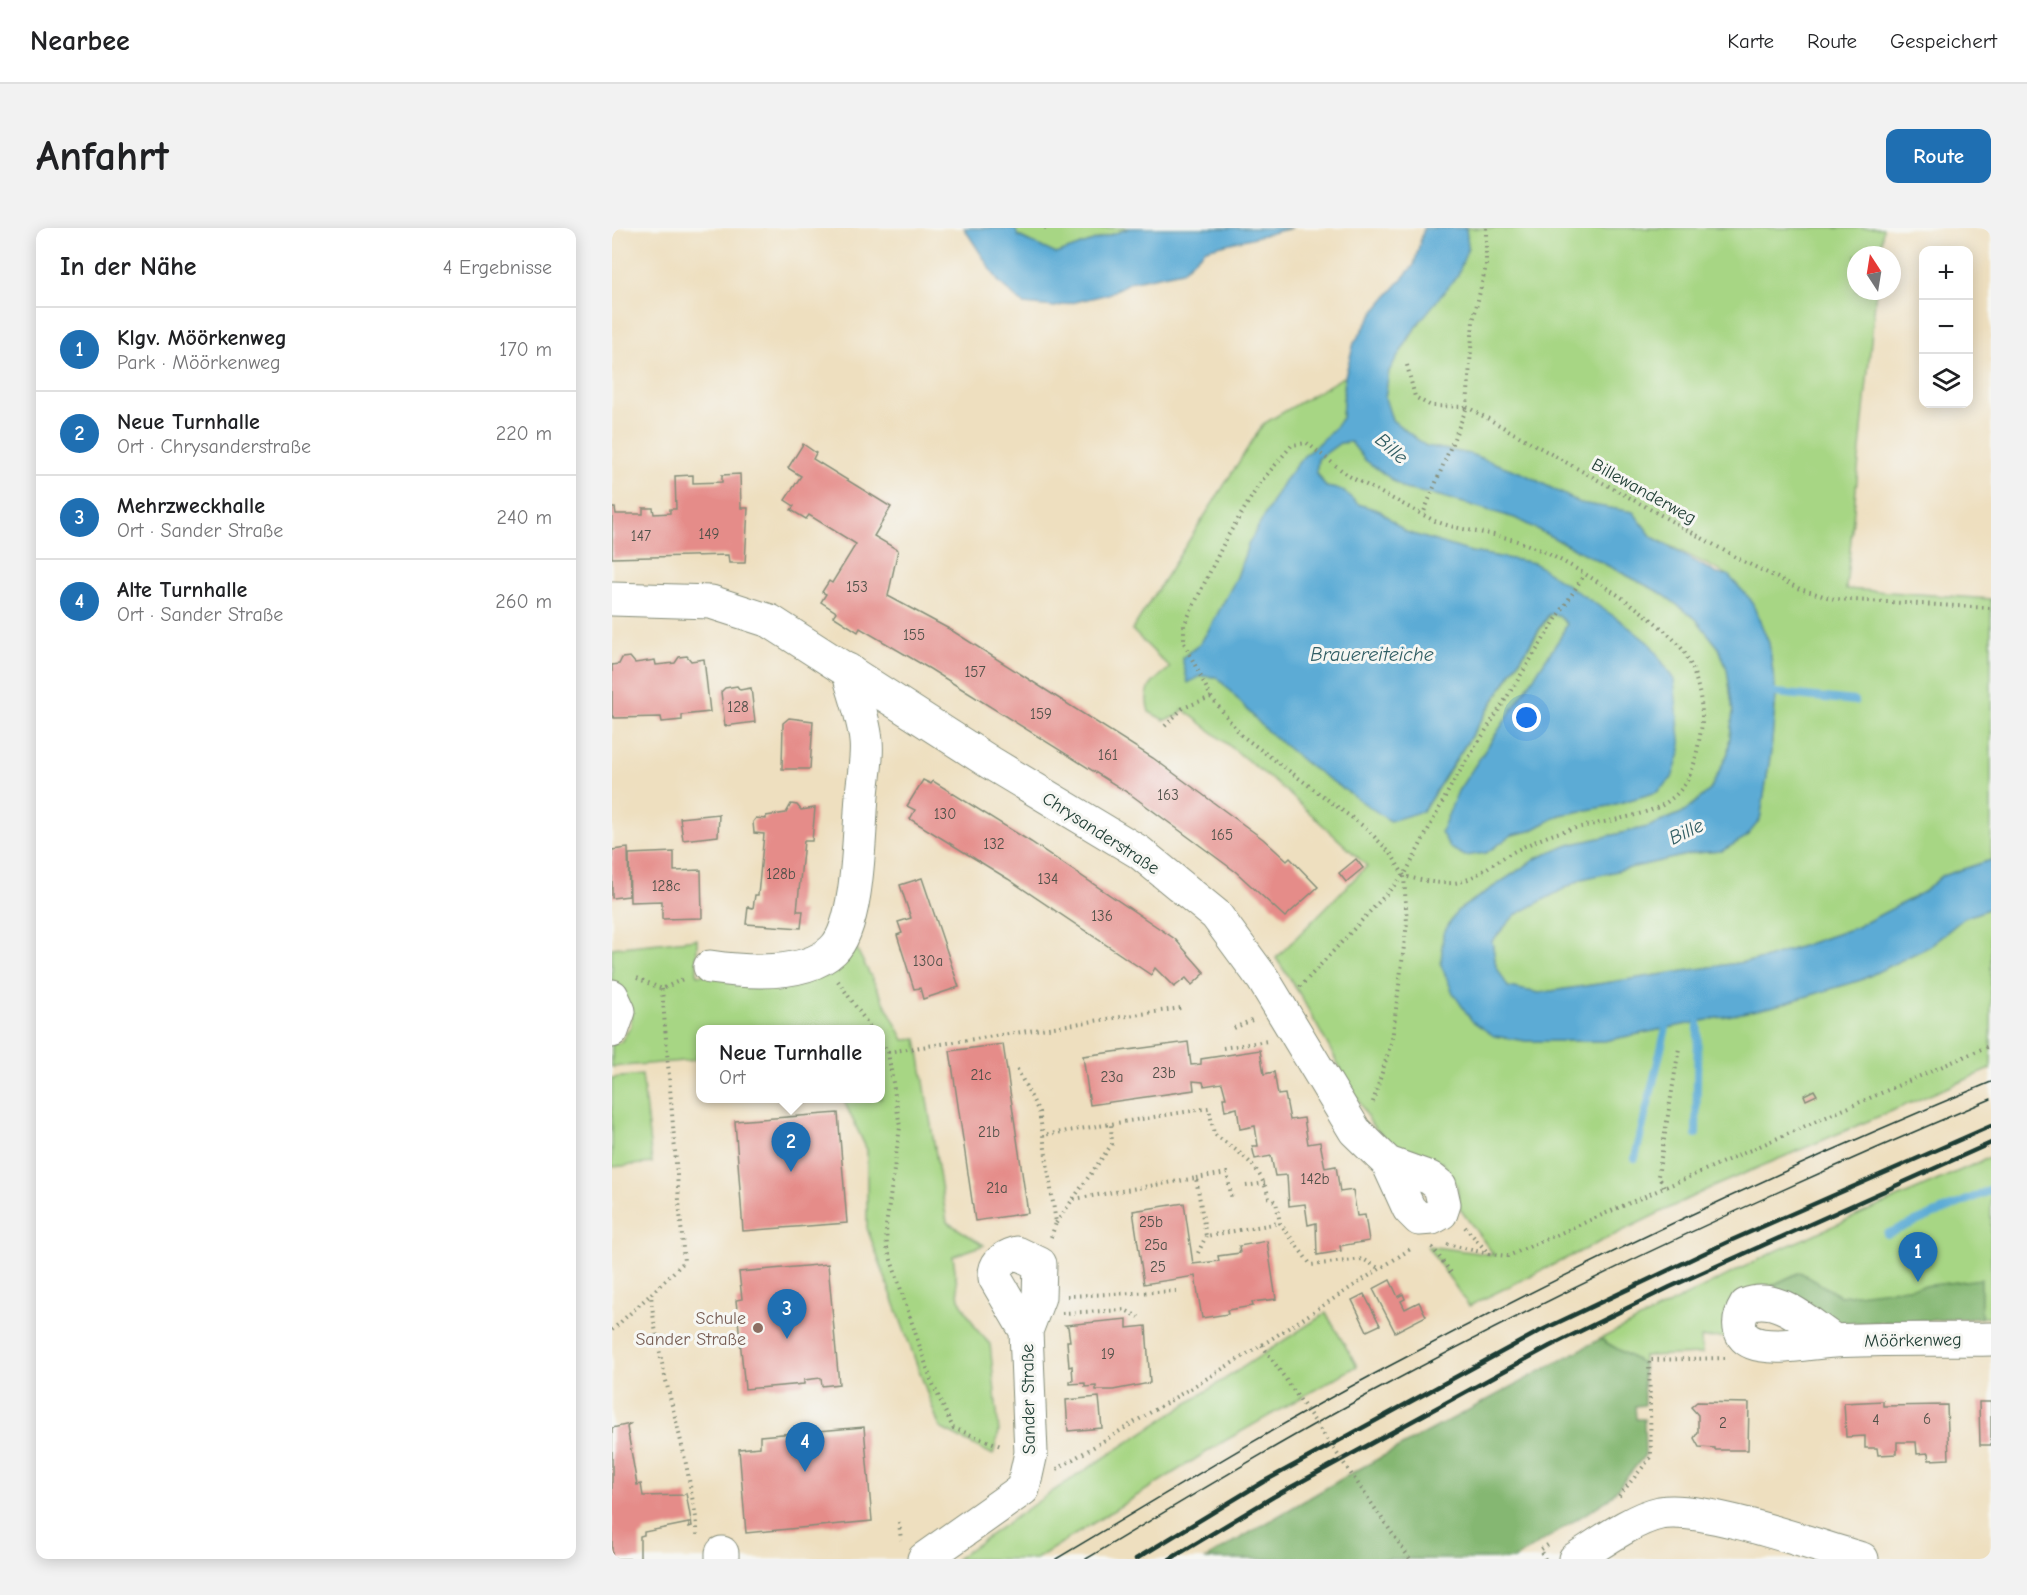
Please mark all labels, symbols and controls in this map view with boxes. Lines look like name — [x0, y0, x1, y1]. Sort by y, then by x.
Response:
text: Nearbee — [30, 25, 130, 57]
text: Karte — [1727, 29, 1774, 53]
text: Route — [1807, 29, 1857, 53]
text: Gespeichert — [1890, 29, 1997, 53]
button: Route — [1886, 129, 1991, 183]
text: Anfahrt — [36, 132, 169, 181]
north arrow — [1847, 246, 1901, 300]
map controls — [1919, 246, 1973, 408]
button: + — [1919, 246, 1973, 300]
text: In der Nähe — [60, 252, 197, 282]
text: 4 Ergebnisse — [443, 256, 552, 279]
button: − — [1919, 300, 1973, 354]
text: Klgv. Möörkenweg — [117, 325, 287, 351]
text: 1 — [76, 338, 83, 361]
text: 170 m — [499, 338, 552, 361]
text: Park · Möörkenweg — [117, 351, 281, 374]
button: layers — [1919, 354, 1973, 408]
text: Neue Turnhalle — [117, 409, 260, 435]
text: 2 — [75, 422, 84, 445]
text: 220 m — [496, 422, 552, 445]
water label: Bille — [1371, 428, 1413, 469]
text: Ort · Chrysanderstraße — [117, 435, 311, 458]
street label: Billewanderweg — [1588, 454, 1700, 529]
text: Mehrzweckhalle — [117, 493, 265, 519]
text: 3 — [75, 506, 84, 529]
text: 240 m — [497, 506, 552, 529]
text: Ort · Sander Straße — [117, 519, 283, 542]
house number: 149 — [698, 525, 720, 543]
house number: 147 — [631, 527, 651, 545]
text: Alte Turnhalle — [117, 577, 247, 603]
house number: 153 — [846, 578, 868, 596]
text: 4 — [75, 590, 84, 613]
text: 260 m — [495, 590, 552, 613]
text: Ort · Sander Straße — [117, 603, 283, 626]
house number: 155 — [903, 626, 925, 644]
water label: Brauereiteiche — [1310, 643, 1434, 666]
house number: 157 — [964, 663, 986, 681]
house number: 128 — [727, 698, 749, 716]
your location — [1512, 703, 1541, 732]
house number: 159 — [1030, 705, 1052, 723]
house number: 161 — [1098, 746, 1118, 764]
house number: 163 — [1157, 786, 1179, 804]
street label: Chrysanderstraße — [1038, 788, 1163, 879]
house number: 130 — [934, 805, 956, 823]
water label: Bille — [1665, 813, 1707, 849]
house number: 165 — [1211, 826, 1233, 844]
house number: 132 — [983, 835, 1005, 853]
house number: 128b — [766, 865, 796, 883]
house number: 134 — [1038, 870, 1058, 888]
house number: 128c — [652, 877, 680, 895]
house number: 136 — [1091, 907, 1113, 925]
house number: 130a — [913, 952, 943, 970]
popup — [696, 1025, 885, 1103]
text: Neue Turnhalle — [719, 1040, 862, 1066]
house number: 23b — [1152, 1064, 1176, 1082]
text: Ort — [719, 1066, 746, 1089]
house number: 21c — [970, 1066, 992, 1084]
house number: 23a — [1100, 1068, 1124, 1086]
pin: 2 — [772, 1122, 810, 1172]
house number: 21b — [978, 1123, 1000, 1141]
house number: 142b — [1300, 1170, 1330, 1188]
house number: 21a — [986, 1179, 1008, 1197]
house number: 25b — [1139, 1213, 1163, 1231]
pin: 1 — [1898, 1232, 1938, 1282]
house number: 25a — [1144, 1236, 1168, 1254]
house number: 25 — [1150, 1258, 1166, 1276]
pin: 3 — [768, 1290, 807, 1339]
place label: Schule Sander Straße — [635, 1308, 746, 1350]
marker: Schule Sander Straße — [751, 1321, 765, 1335]
street label: Möörkenweg — [1864, 1329, 1962, 1352]
street label: Sander Straße — [1017, 1344, 1040, 1454]
house number: 19 — [1101, 1345, 1115, 1363]
house number: 6 — [1923, 1410, 1931, 1428]
house number: 4 — [1872, 1411, 1880, 1429]
house number: 2 — [1719, 1414, 1727, 1432]
pin: 4 — [786, 1422, 824, 1472]

